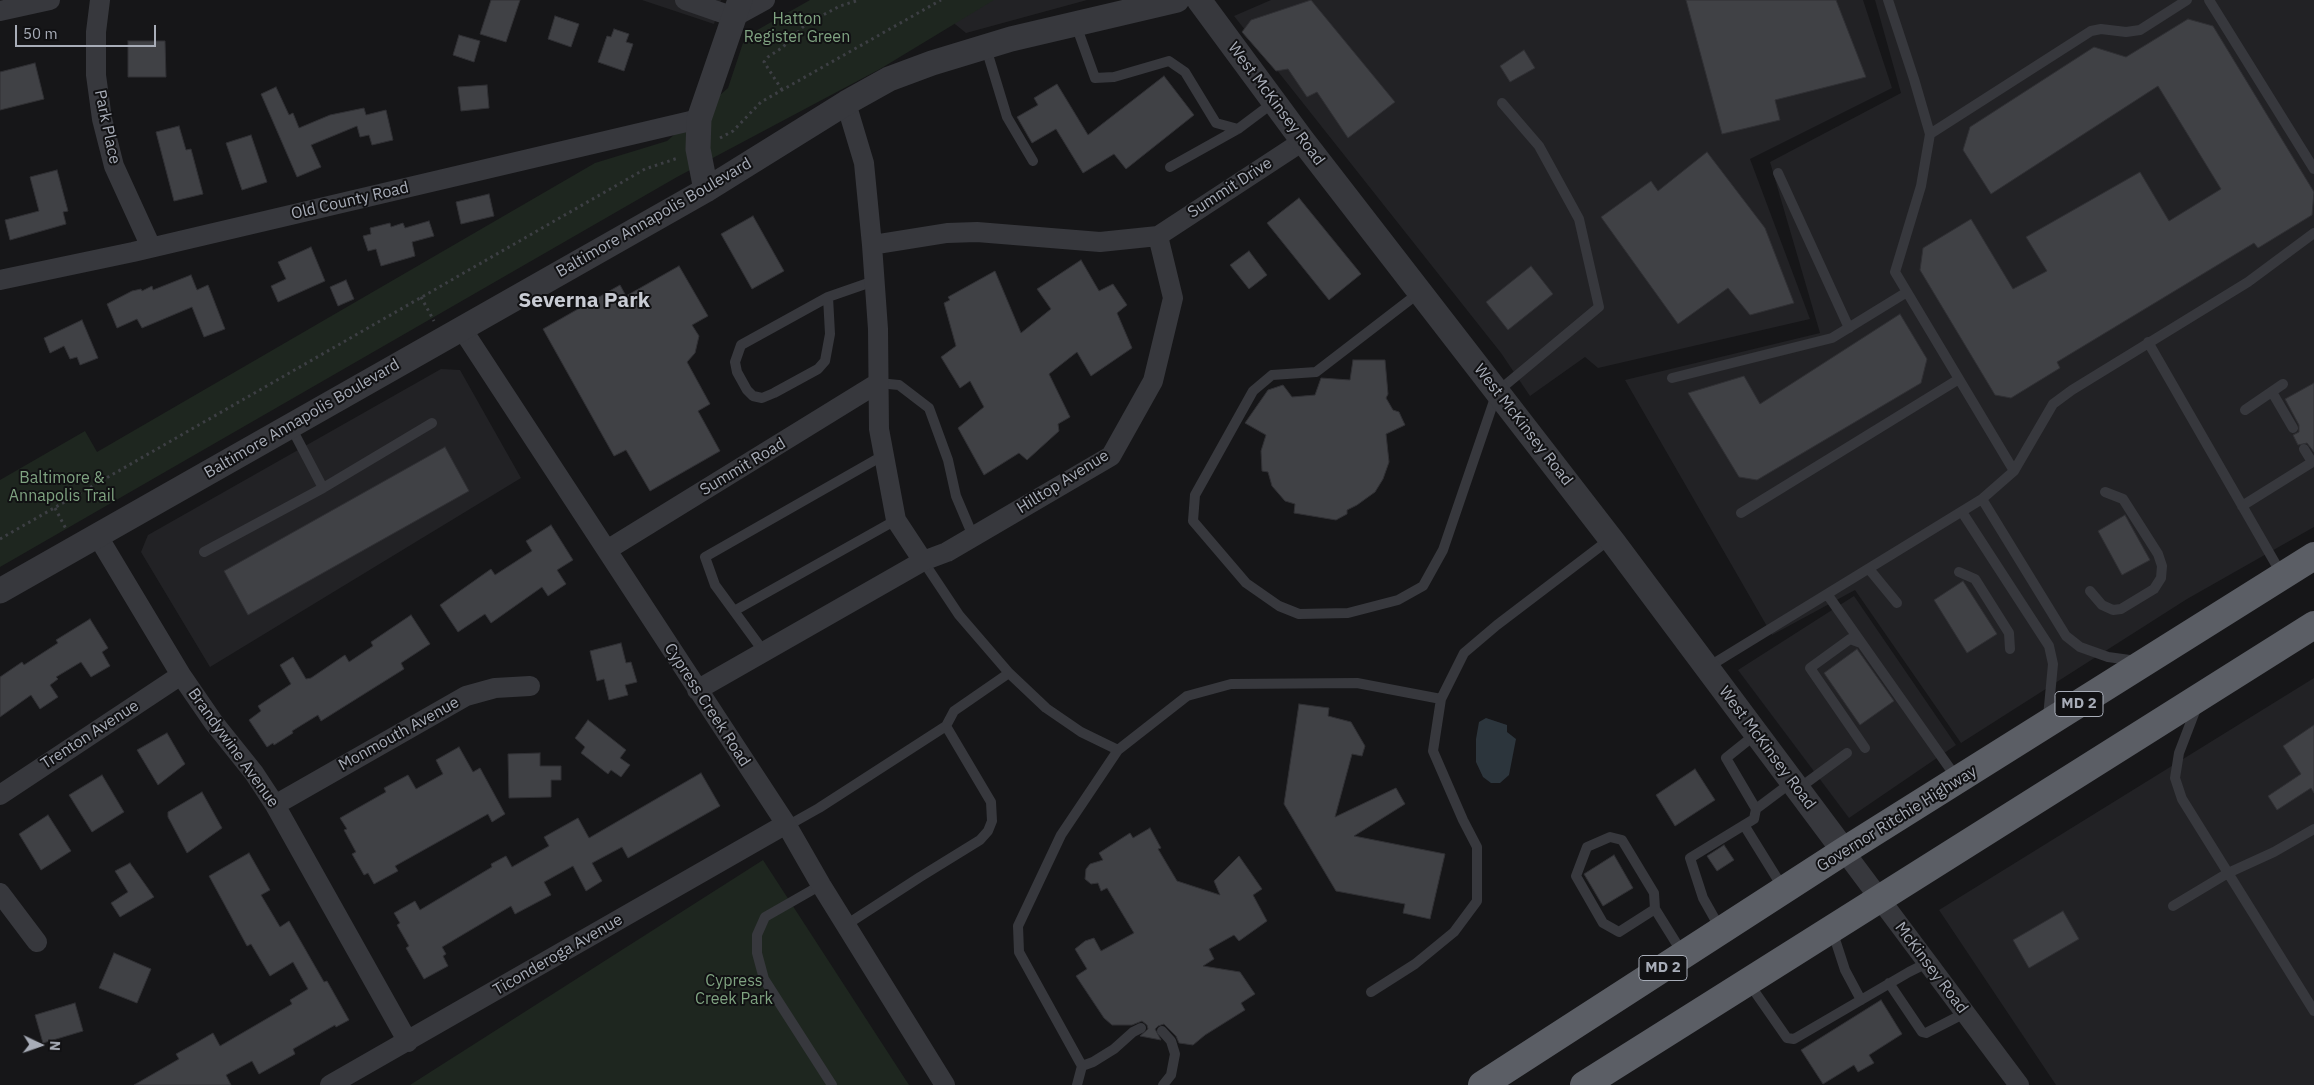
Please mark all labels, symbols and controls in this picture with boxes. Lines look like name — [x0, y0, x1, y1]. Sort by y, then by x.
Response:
park label: Hatton Register Green — [744, 9, 850, 47]
scale bar — [18, 15, 159, 47]
text: 50 m — [23, 24, 58, 43]
street label: West McKinsey Road — [1223, 39, 1329, 169]
street label: Park Place — [90, 88, 124, 166]
street label: Baltimore Annapolis Boulevard — [553, 154, 755, 282]
street label: Summit Drive — [1184, 154, 1276, 222]
street label: Old County Road — [289, 178, 411, 224]
district label: Severna Park — [518, 288, 650, 314]
street label: Baltimore Annapolis Boulevard — [201, 355, 403, 483]
street label: West McKinsey Road — [1470, 360, 1576, 490]
street label: Summit Road — [697, 434, 789, 500]
street label: Hilltop Avenue — [1013, 446, 1113, 518]
park label: Baltimore & Annapolis Trail — [9, 468, 115, 506]
street label: Cypress Creek Road — [660, 640, 754, 770]
street label: West McKinsey Road — [1714, 683, 1820, 813]
street label: Brandywine Avenue — [183, 685, 283, 811]
road number: MD 2 — [2055, 692, 2103, 716]
street label: Monmouth Avenue — [335, 693, 463, 775]
street label: Trenton Avenue — [37, 696, 143, 774]
street label: Governor Ritchie Highway — [1814, 762, 1980, 876]
street label: Ticonderoga Avenue — [490, 910, 626, 1000]
street label: McKinsey Road — [1890, 919, 1972, 1017]
road number: MD 2 — [1639, 956, 1687, 980]
park label: Cypress Creek Park — [695, 971, 773, 1009]
north arrow — [15, 1020, 65, 1070]
text: N — [46, 1040, 64, 1051]

